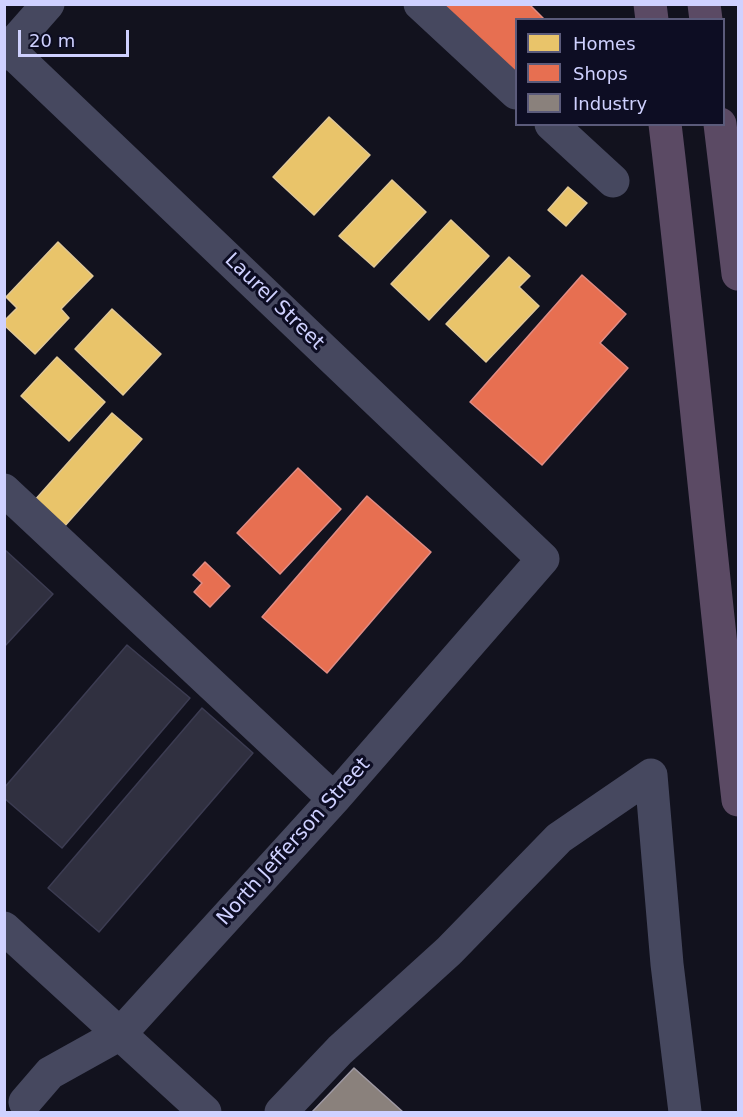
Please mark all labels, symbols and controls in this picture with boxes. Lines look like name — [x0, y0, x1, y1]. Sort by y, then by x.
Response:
scale bar — [21, 18, 132, 56]
legend — [515, 18, 725, 126]
text: 20 m — [29, 30, 75, 51]
text: Homes — [573, 33, 636, 54]
text: Shops — [573, 63, 628, 84]
text: Industry — [573, 93, 647, 114]
street label: Laurel Street — [219, 249, 329, 355]
street label: North Jefferson Street — [212, 753, 376, 931]

